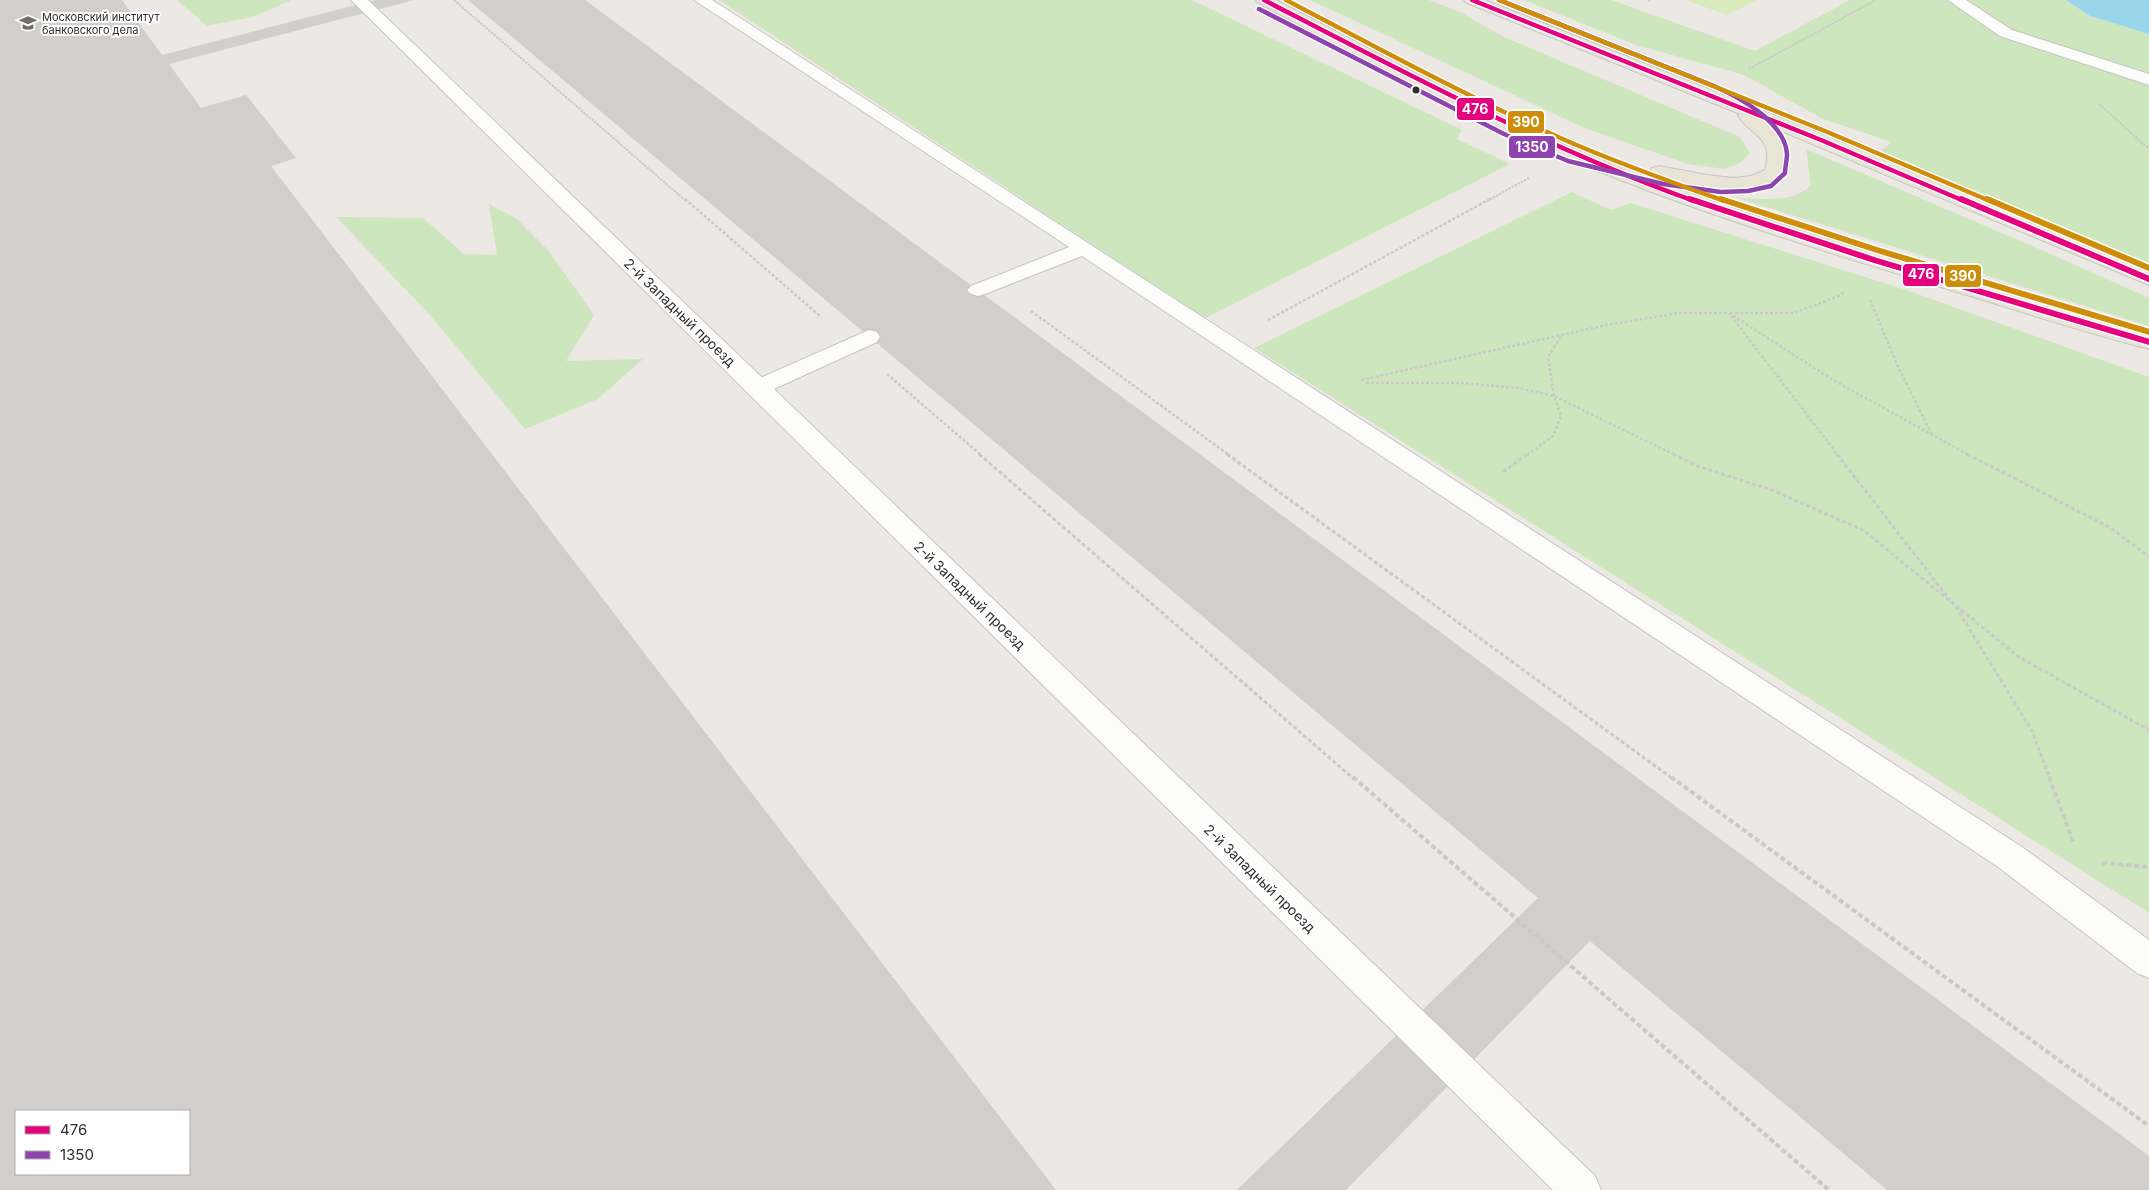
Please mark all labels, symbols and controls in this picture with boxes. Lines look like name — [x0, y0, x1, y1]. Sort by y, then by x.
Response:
place label: Московский институт банковского дела — [42, 10, 160, 37]
school or university icon: Московский институт банковского дела — [18, 13, 38, 33]
unlabelled marker — [1411, 85, 1421, 95]
line badge: 476 — [1456, 97, 1495, 121]
text: 476 — [1462, 100, 1488, 117]
line badge: 390 — [1507, 110, 1545, 134]
text: 390 — [1512, 113, 1540, 130]
line badge: 1350 — [1508, 135, 1556, 159]
text: 1350 — [1515, 138, 1549, 155]
street label: 2-й Западный проезд — [621, 254, 739, 370]
line badge: 476 — [1902, 263, 1940, 287]
line badge: 390 — [1944, 264, 1982, 288]
text: 476 — [1908, 265, 1934, 282]
text: 390 — [1949, 267, 1977, 284]
street label: 2-й Западный проезд — [911, 537, 1029, 653]
street label: 2-й Западный проезд — [1201, 820, 1319, 936]
legend — [15, 1110, 190, 1175]
text: 476 — [60, 1120, 87, 1139]
text: 1350 — [60, 1145, 94, 1164]

